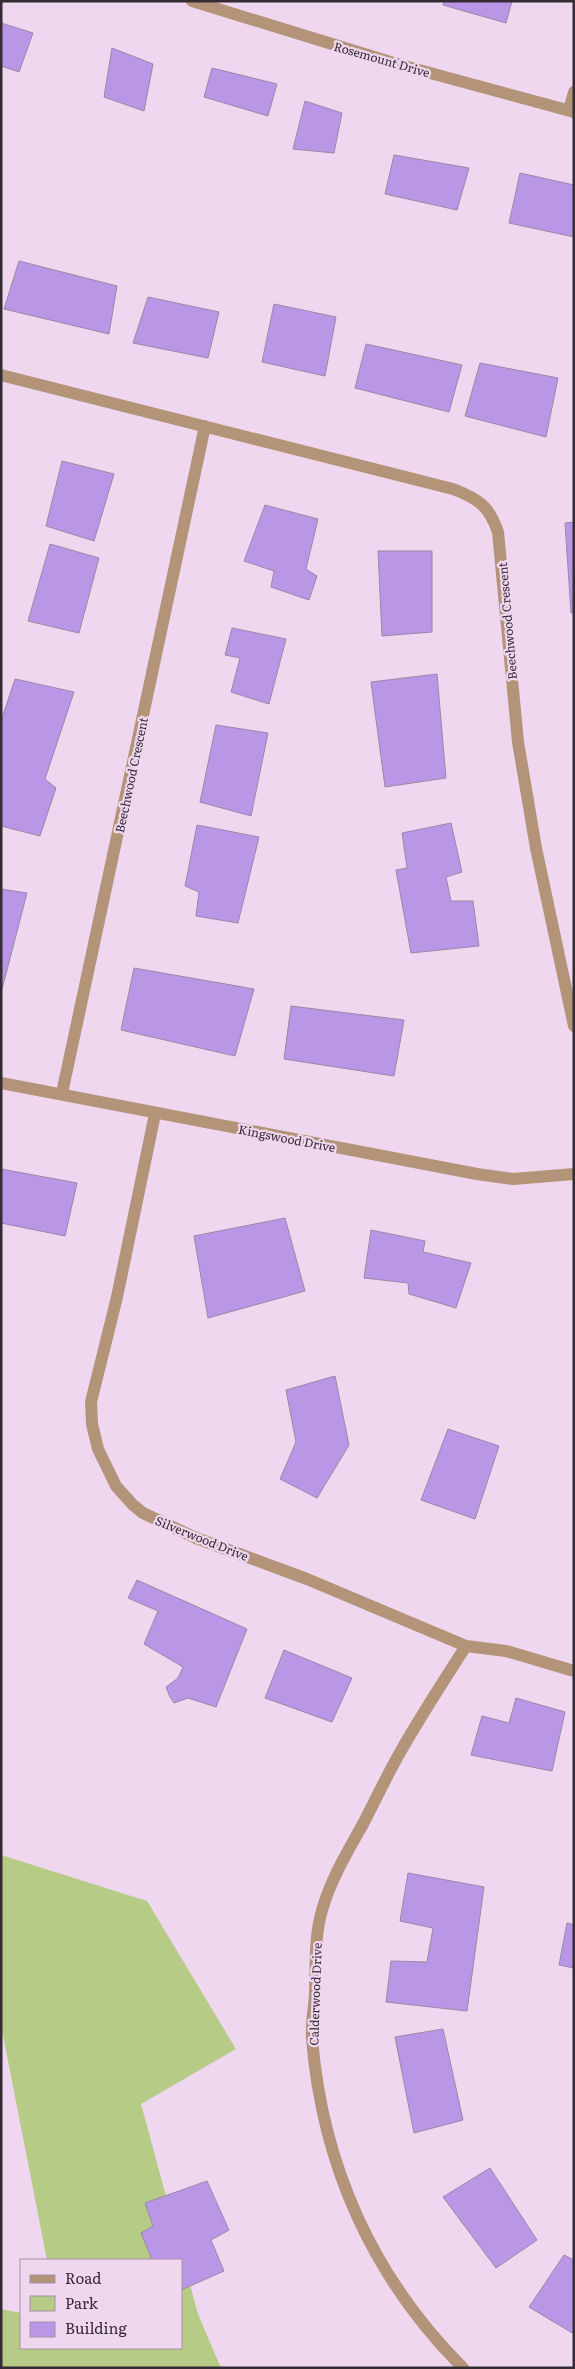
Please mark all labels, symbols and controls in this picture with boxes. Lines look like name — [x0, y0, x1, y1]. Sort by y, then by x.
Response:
street label: Rosemount Drive — [332, 37, 432, 81]
street label: Beechwood Crescent — [493, 561, 521, 680]
street label: Beechwood Crescent — [110, 715, 152, 834]
street label: Kingswood Drive — [237, 1120, 337, 1156]
street label: Silverwood Drive — [153, 1511, 251, 1565]
street label: Calderwood Drive — [304, 1942, 326, 2046]
legend — [20, 2259, 182, 2349]
text: Road — [65, 2266, 101, 2289]
text: Park — [65, 2291, 99, 2314]
text: Building — [65, 2316, 127, 2339]

